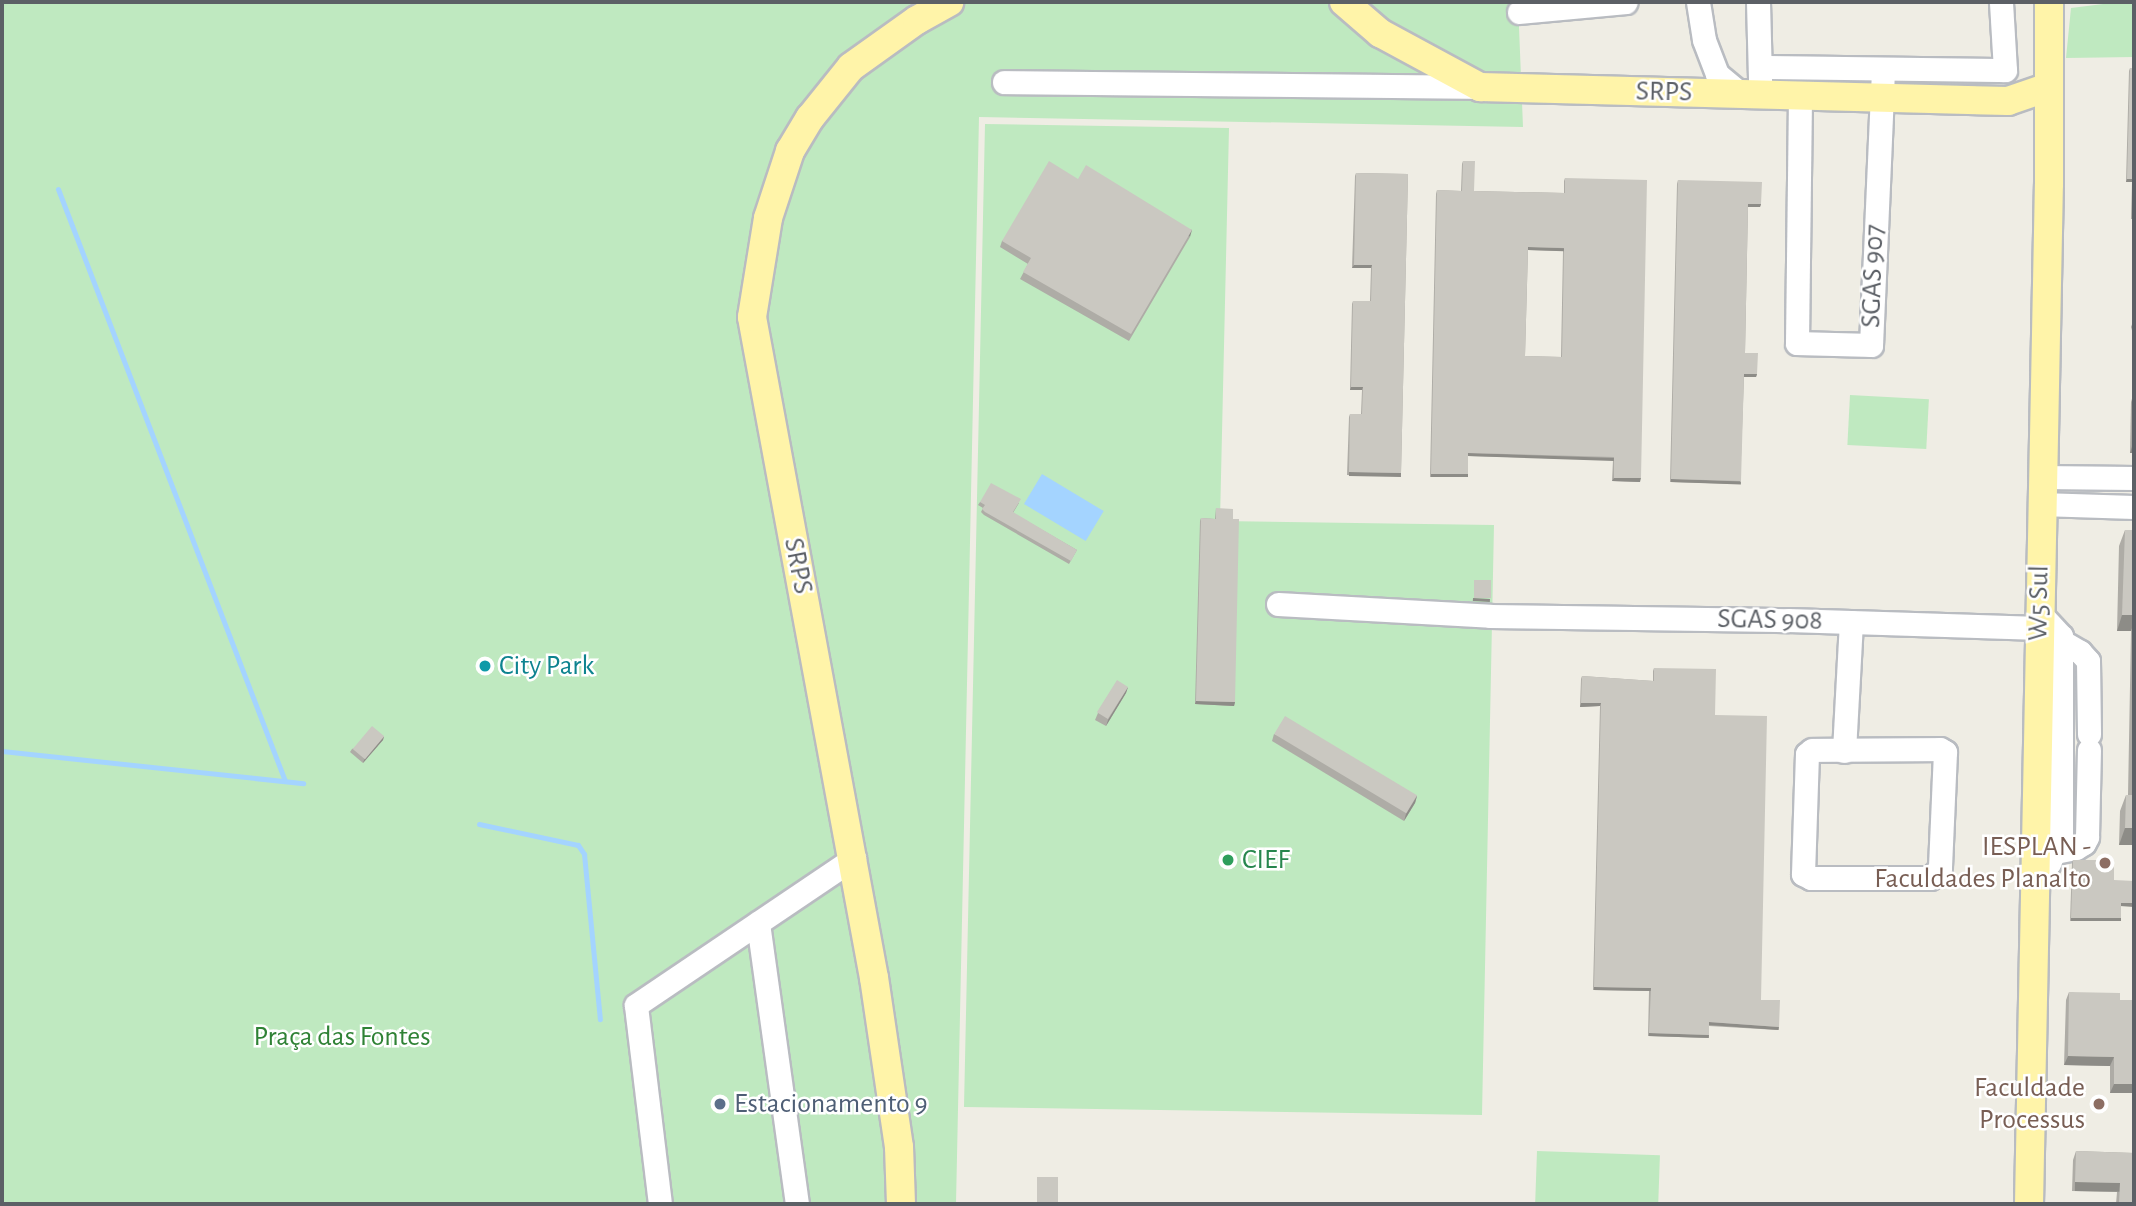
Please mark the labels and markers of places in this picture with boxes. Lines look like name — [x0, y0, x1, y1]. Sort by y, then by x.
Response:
place label: City Park — [499, 649, 594, 683]
marker: City Park — [477, 658, 493, 674]
place label: IESPLAN - Faculdades Planalto — [1874, 830, 2091, 896]
place label: CIEF — [1242, 843, 1290, 877]
marker: CIEF — [1220, 852, 1236, 868]
marker: IESPLAN - Faculdades Planalto — [2097, 855, 2113, 871]
place label: Faculdade Processus — [1974, 1071, 2085, 1137]
place label: Estacionamento 9 — [734, 1087, 928, 1121]
marker: Estacionamento 9 — [712, 1096, 728, 1112]
marker: Faculdade Processus — [2091, 1096, 2107, 1112]

